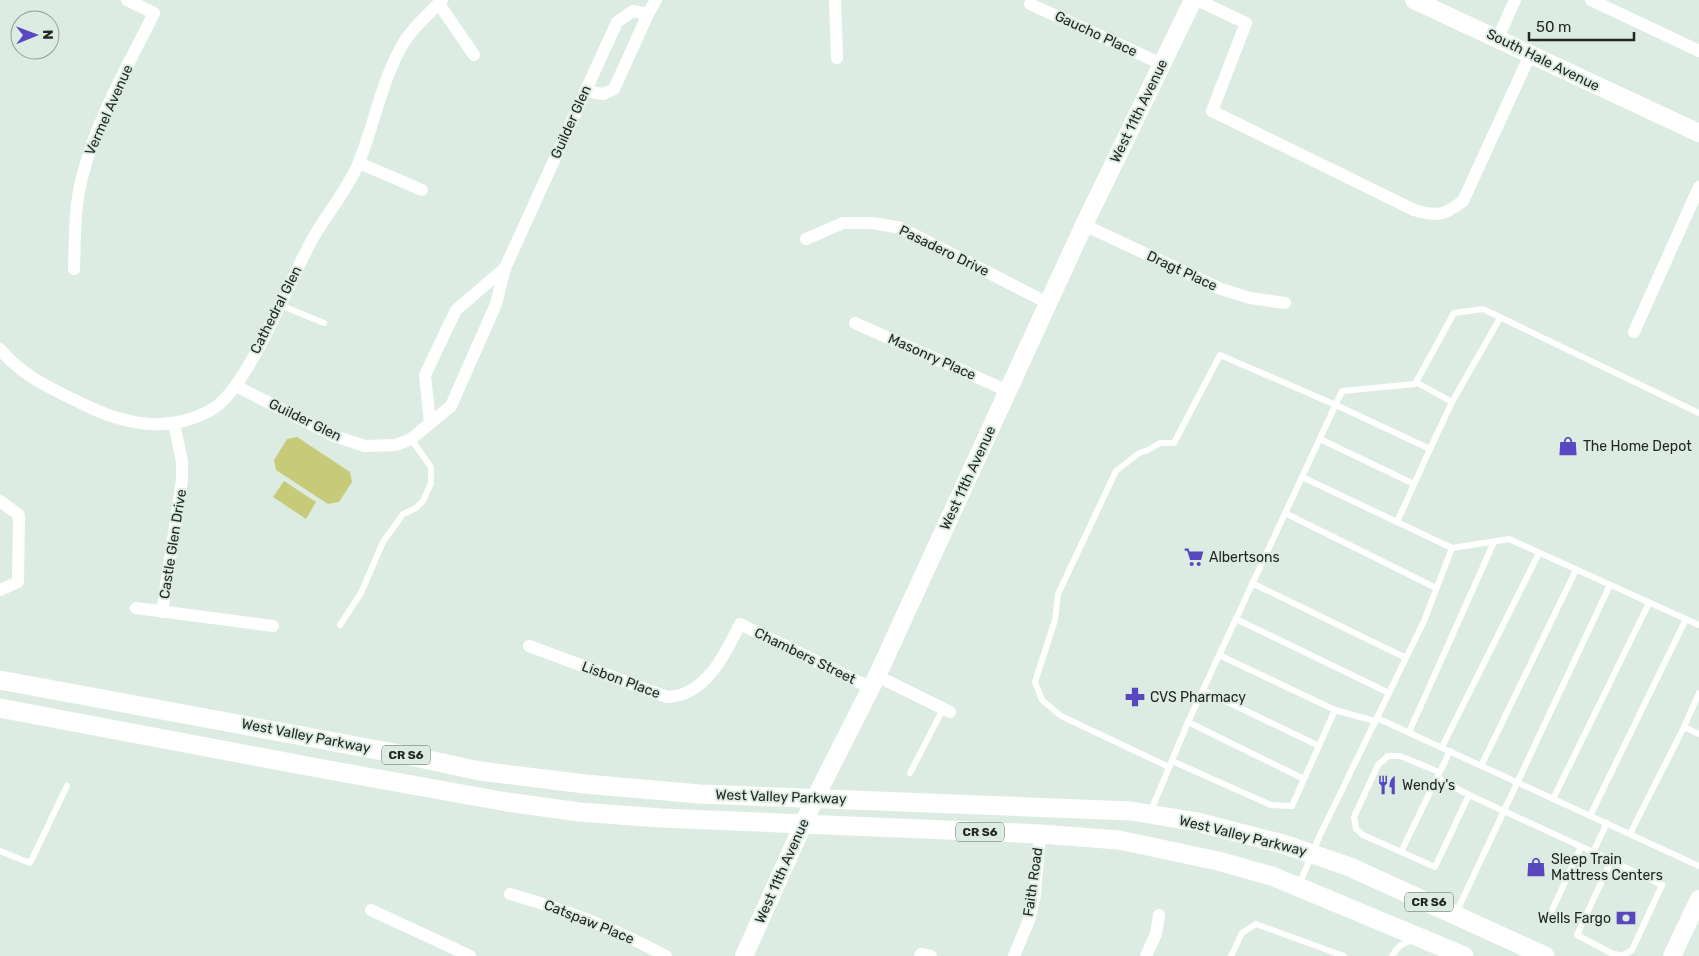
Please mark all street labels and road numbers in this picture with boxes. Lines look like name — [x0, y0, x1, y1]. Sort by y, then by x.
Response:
street label: Gaucho Place — [1052, 7, 1140, 61]
street label: South Hale Avenue — [1484, 25, 1602, 95]
street label: West 11th Avenue — [1107, 56, 1171, 165]
street label: Vermel Avenue — [81, 62, 137, 158]
street label: Guilder Glen — [547, 83, 595, 161]
street label: Pasadero Drive — [896, 222, 992, 280]
street label: Dragt Place — [1144, 247, 1220, 295]
street label: Cathedral Glen — [247, 263, 305, 357]
street label: Masonry Place — [885, 330, 979, 384]
street label: Guilder Glen — [266, 395, 344, 445]
street label: West 11th Avenue — [936, 423, 1000, 533]
street label: Castle Glen Drive — [156, 488, 190, 600]
street label: Chambers Street — [752, 624, 859, 688]
street label: Lisbon Place — [579, 658, 663, 702]
street label: West Valley Parkway — [240, 715, 372, 757]
road number: CR S6 — [382, 746, 430, 764]
street label: West Valley Parkway — [715, 786, 847, 808]
street label: West Valley Parkway — [1177, 812, 1309, 860]
street label: West 11th Avenue — [751, 816, 813, 926]
road number: CR S6 — [956, 822, 1004, 842]
street label: Faith Road — [1020, 846, 1046, 918]
road number: CR S6 — [1405, 892, 1453, 912]
street label: Catspaw Place — [541, 896, 637, 948]

